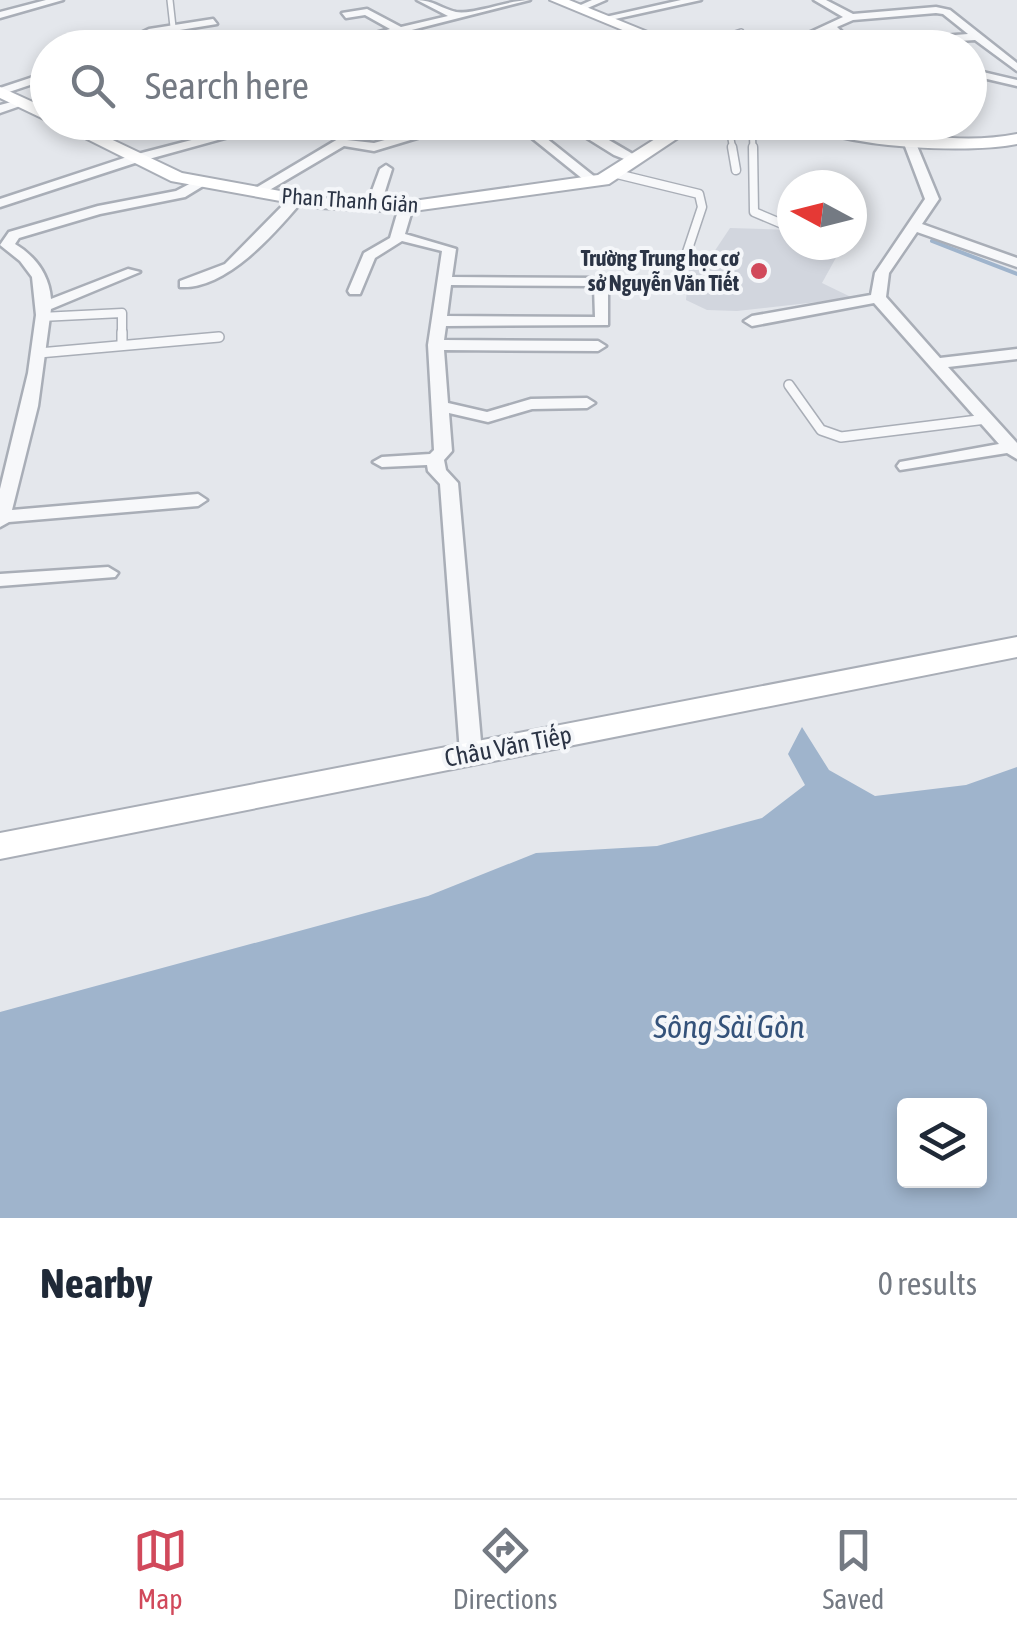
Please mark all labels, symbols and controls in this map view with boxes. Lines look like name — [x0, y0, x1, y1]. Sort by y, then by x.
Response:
search box — [30, 30, 987, 140]
icon: search — [65, 58, 120, 113]
text: Search here — [145, 64, 309, 107]
north arrow — [777, 170, 867, 260]
street label: Phan Thanh Giản — [281, 182, 419, 218]
place label: Trường Trung học cơ sở Nguyễn Văn Tiết — [581, 245, 740, 296]
marker: Trường Trung học cơ sở Nguyễn Văn Tiết — [748, 260, 770, 282]
street label: Châu Văn Tiếp — [442, 720, 574, 772]
water label: Sông Sài Gòn — [652, 1008, 805, 1045]
map controls — [897, 1098, 987, 1188]
button: layers — [897, 1098, 987, 1188]
text: Nearby — [40, 1259, 153, 1307]
text: 0 results — [878, 1265, 977, 1302]
tab: Map — [133, 1523, 188, 1615]
tab: Directions — [453, 1523, 557, 1615]
tab: Saved — [823, 1523, 884, 1615]

